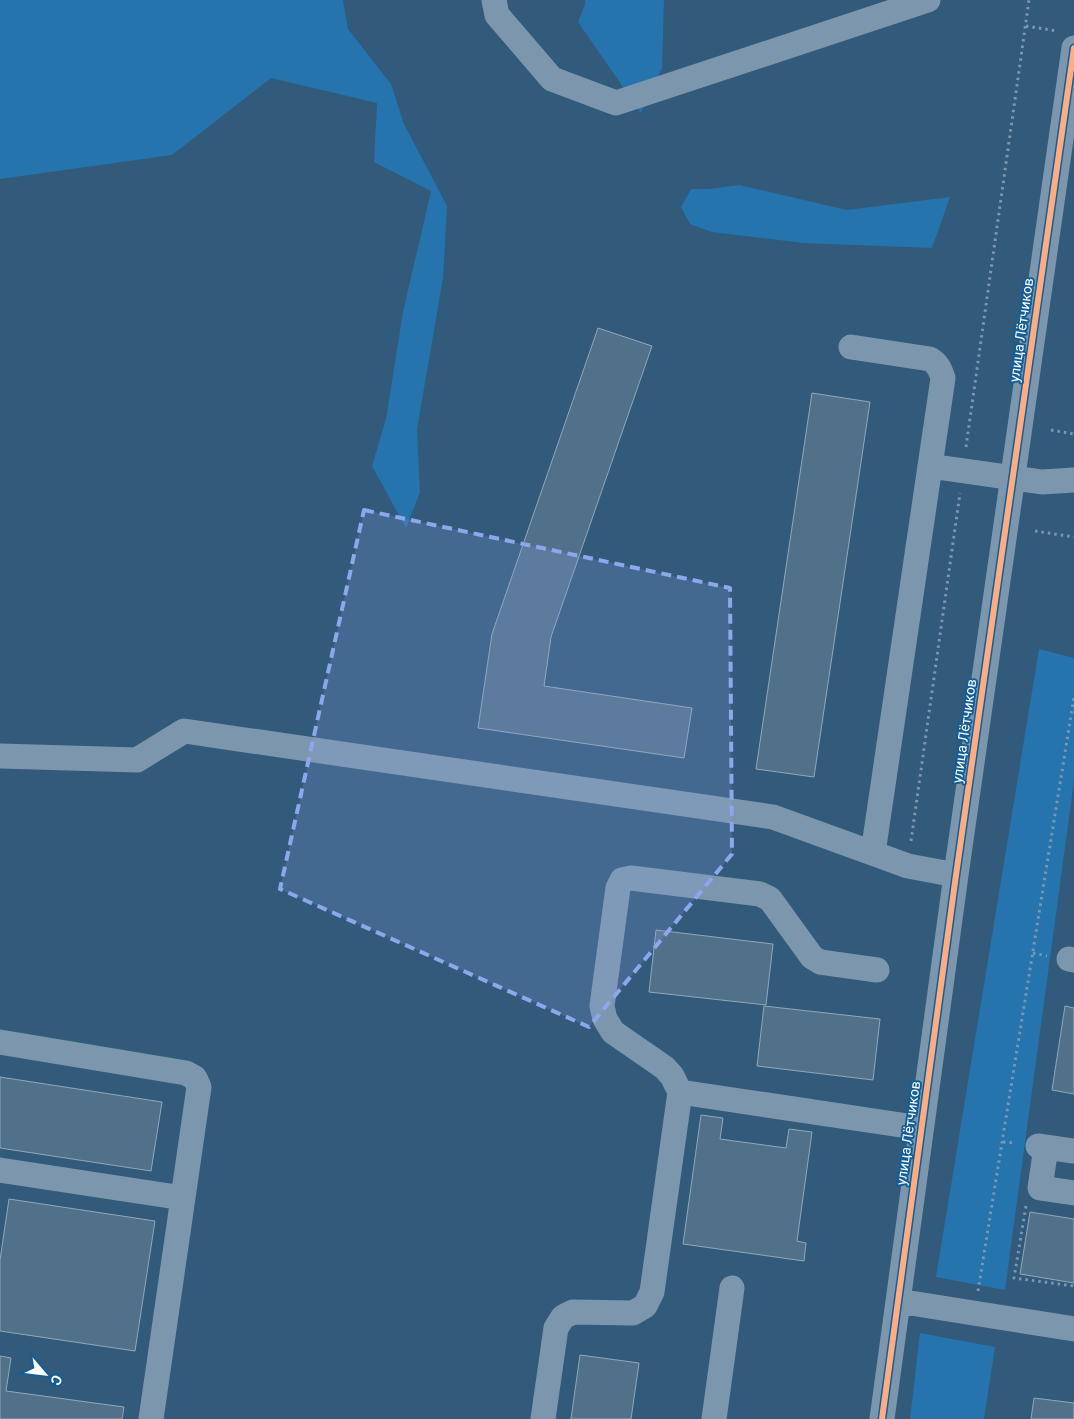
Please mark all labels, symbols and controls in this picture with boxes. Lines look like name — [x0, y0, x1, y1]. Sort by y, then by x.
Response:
street label: улица Лётчиков — [1006, 277, 1036, 383]
street label: улица Лётчиков — [949, 678, 979, 784]
street label: улица Лётчиков — [893, 1080, 923, 1186]
north arrow — [20, 1349, 70, 1399]
text: С — [47, 1372, 66, 1388]

